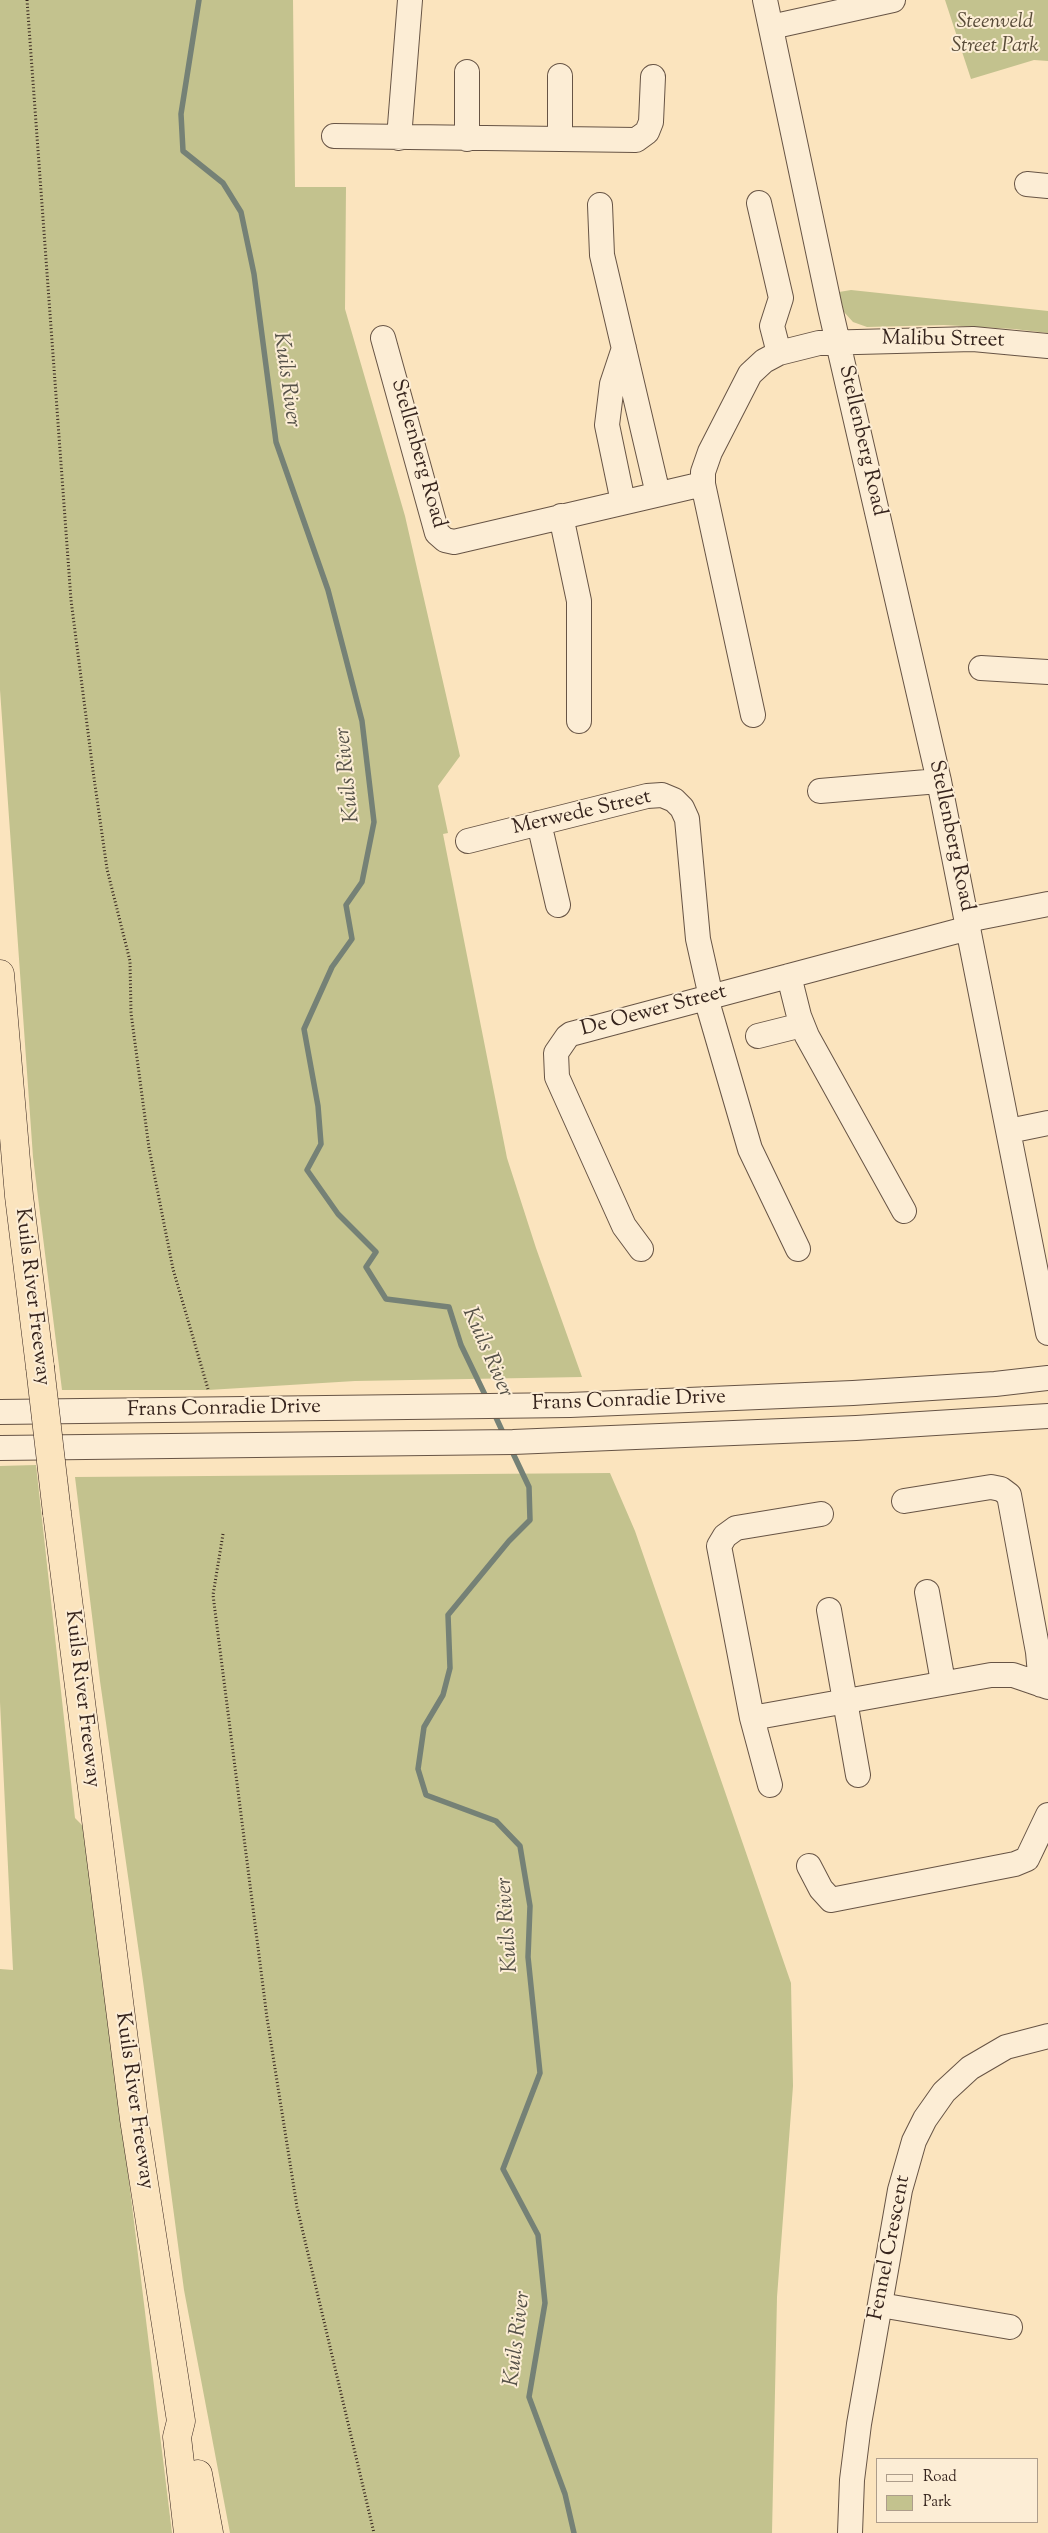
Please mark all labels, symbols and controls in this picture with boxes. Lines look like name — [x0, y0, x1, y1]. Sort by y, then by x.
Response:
park label: Steenveld Street Park — [951, 10, 1039, 60]
street label: Malibu Street — [881, 327, 1005, 355]
water label: Kuils River — [265, 331, 305, 429]
street label: Stellenberg Road — [831, 363, 891, 519]
street label: Stellenberg Road — [384, 377, 450, 531]
water label: Kuils River — [331, 726, 367, 824]
street label: Stellenberg Road — [922, 758, 978, 914]
street label: Merwede Street — [510, 786, 654, 842]
street label: De Oewer Street — [578, 980, 730, 1044]
street label: Kuils River Freeway — [8, 1207, 54, 1387]
water label: Kuils River — [454, 1304, 518, 1402]
street label: Frans Conradie Drive — [532, 1386, 726, 1418]
street label: Frans Conradie Drive — [127, 1396, 321, 1424]
street label: Kuils River Freeway — [58, 1609, 104, 1789]
water label: Kuils River — [492, 1876, 526, 1974]
street label: Kuils River Freeway — [108, 2011, 158, 2191]
street label: Fennel Crescent — [865, 2173, 917, 2323]
water label: Kuils River — [500, 2290, 538, 2388]
legend — [876, 2458, 1038, 2523]
text: Road — [923, 2467, 957, 2488]
text: Park — [923, 2492, 952, 2513]

